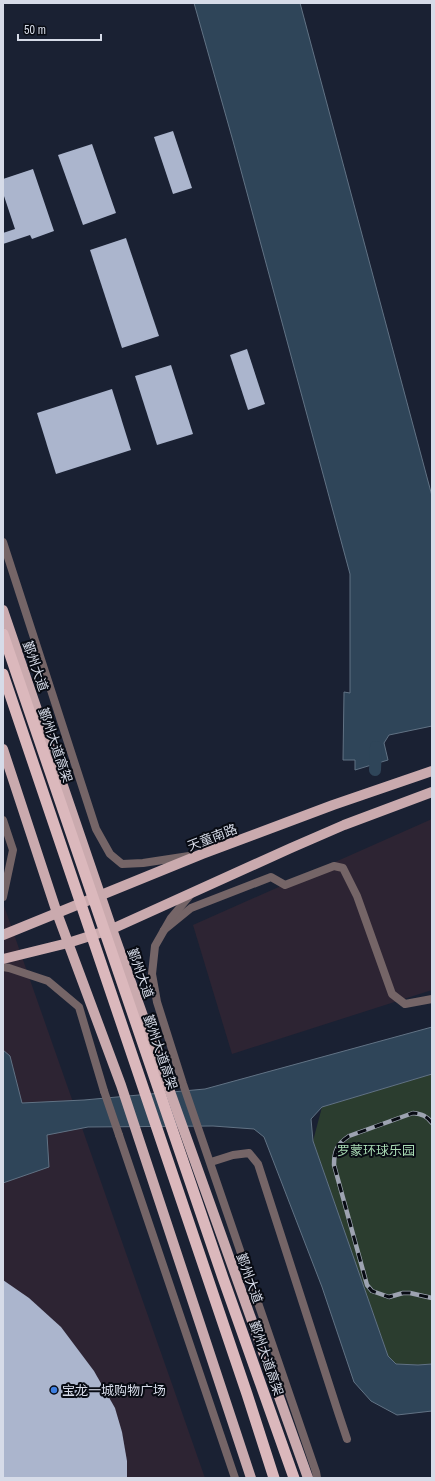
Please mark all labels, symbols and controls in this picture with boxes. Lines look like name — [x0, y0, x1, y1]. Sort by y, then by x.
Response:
scale bar — [18, 16, 101, 42]
text: 50 m — [24, 22, 46, 38]
street label: 鄞州大道 — [19, 639, 52, 694]
street label: 鄞州大道高架 — [35, 706, 76, 785]
street label: 天童南路 — [185, 820, 240, 855]
street label: 鄞州大道 — [124, 946, 157, 1001]
street label: 鄞州大道高架 — [140, 1013, 181, 1092]
park label: 罗蒙环球乐园 — [337, 1142, 415, 1159]
street label: 鄞州大道 — [233, 1251, 266, 1306]
street label: 鄞州大道高架 — [246, 1319, 287, 1398]
place label: 宝龙一城购物广场 — [62, 1382, 166, 1399]
marker: 宝龙一城购物广场 — [49, 1385, 59, 1395]

